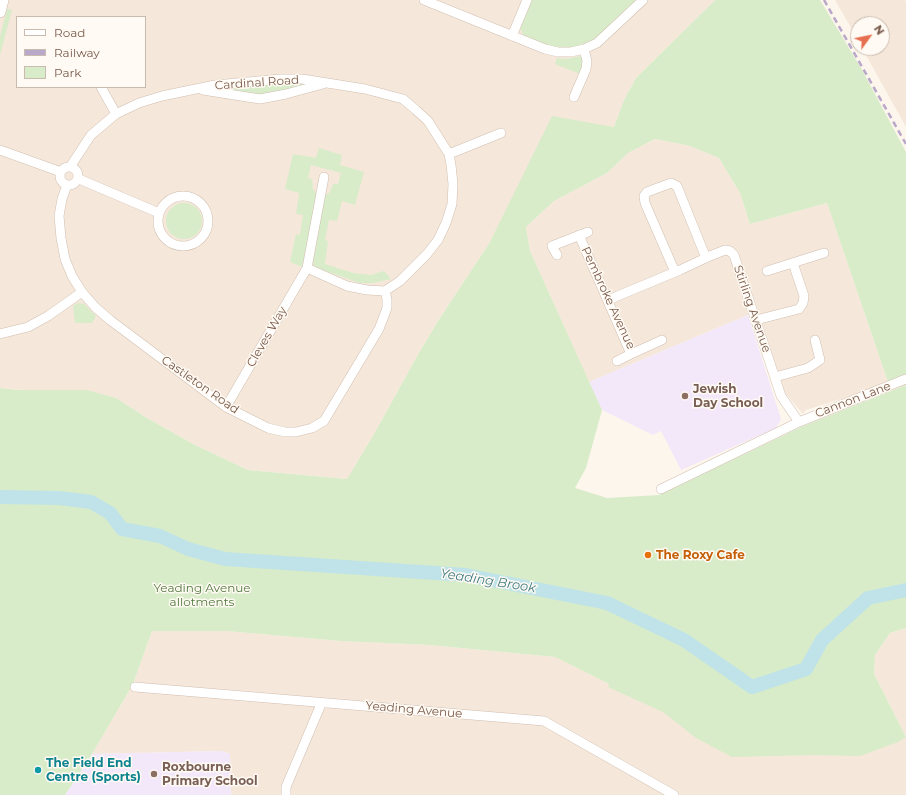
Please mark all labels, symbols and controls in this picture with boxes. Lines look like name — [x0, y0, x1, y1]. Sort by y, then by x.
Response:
legend — [16, 16, 146, 88]
north arrow — [850, 16, 890, 56]
text: N — [871, 22, 888, 38]
text: Road — [54, 25, 85, 40]
text: Railway — [54, 45, 100, 60]
text: Park — [54, 65, 81, 80]
street label: Cardinal Road — [214, 73, 300, 93]
street label: Pembroke Avenue — [578, 244, 638, 352]
street label: Stirling Avenue — [730, 263, 774, 355]
street label: Cleves Way — [244, 304, 290, 370]
street label: Castleton Road — [158, 353, 242, 417]
street label: Cannon Lane — [813, 379, 893, 421]
place label: Jewish Day School — [693, 382, 763, 410]
marker: Jewish Day School — [680, 391, 690, 401]
place label: The Roxy Cafe — [656, 548, 745, 562]
marker: The Roxy Cafe — [643, 550, 653, 560]
water label: Yeading Brook — [439, 566, 537, 596]
park label: Yeading Avenue allotments — [153, 581, 251, 609]
street label: Yeading Avenue — [365, 699, 463, 721]
place label: The Field End Centre (Sports) — [46, 756, 141, 784]
place label: Roxbourne Primary School — [162, 760, 258, 788]
marker: The Field End Centre (Sports) — [33, 765, 43, 775]
marker: Roxbourne Primary School — [149, 769, 159, 779]

